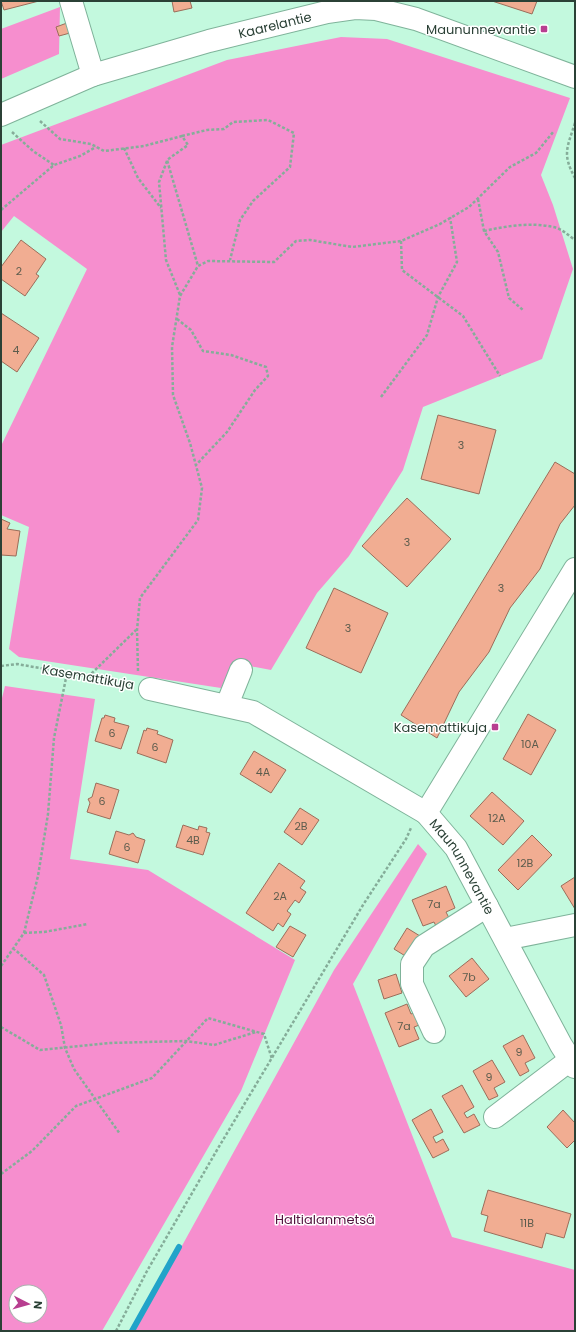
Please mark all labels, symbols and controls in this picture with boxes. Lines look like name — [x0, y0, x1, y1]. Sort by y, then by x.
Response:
street label: Kaarelantie — [236, 7, 313, 43]
place label: Maununnevantie — [426, 20, 536, 39]
marker: Maununnevantie — [539, 24, 549, 34]
house number: 2 — [16, 263, 22, 279]
house number: 4 — [13, 342, 20, 358]
house number: 3 — [458, 437, 464, 453]
house number: 3 — [404, 534, 410, 550]
house number: 3 — [498, 580, 504, 596]
house number: 3 — [345, 620, 351, 636]
street label: Kasemattikuja — [40, 660, 136, 694]
place label: Kasemattikuja — [394, 718, 487, 737]
marker: Kasemattikuja — [490, 722, 500, 732]
house number: 6 — [109, 725, 116, 741]
house number: 10A — [521, 736, 540, 752]
house number: 6 — [152, 739, 159, 755]
house number: 4A — [256, 764, 271, 780]
house number: 6 — [99, 793, 106, 809]
house number: 12A — [488, 810, 506, 826]
street label: Maununnevantie — [425, 814, 499, 918]
house number: 2B — [294, 818, 308, 834]
house number: 4B — [186, 832, 200, 848]
house number: 6 — [124, 839, 131, 855]
house number: 12B — [517, 855, 534, 871]
house number: 2A — [273, 888, 287, 904]
house number: 7a — [427, 896, 441, 912]
house number: 7b — [462, 969, 476, 985]
house number: 7a — [397, 1018, 411, 1034]
house number: 9 — [516, 1044, 523, 1060]
house number: 9 — [486, 1069, 493, 1085]
park label: Haltialanmetsä — [275, 1210, 375, 1229]
house number: 11B — [520, 1215, 534, 1231]
north arrow — [8, 1284, 48, 1324]
text: N — [30, 1300, 46, 1310]

